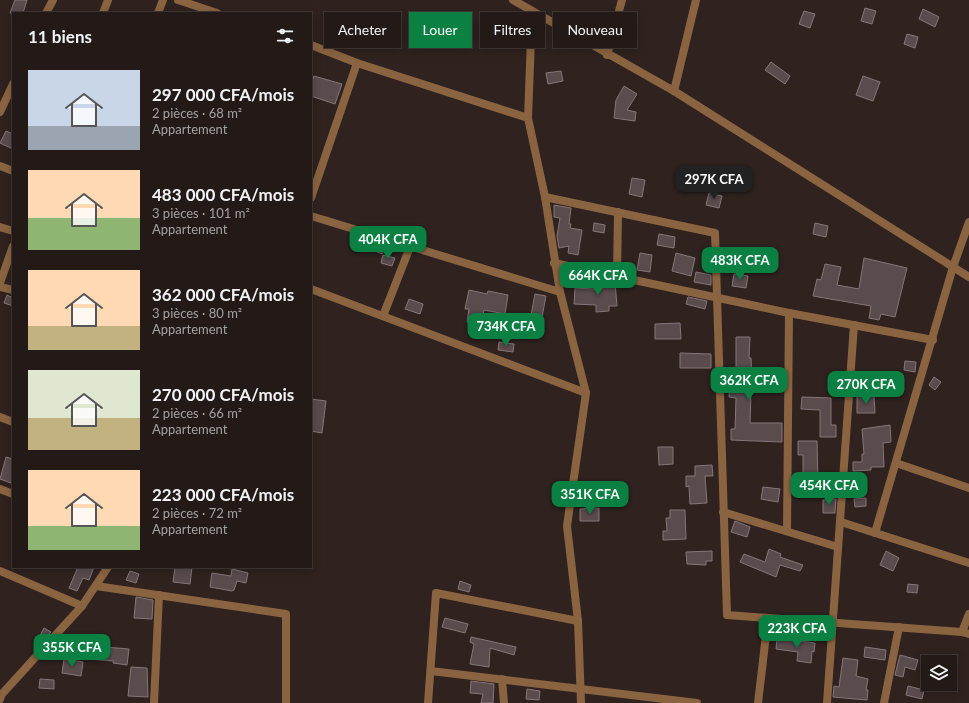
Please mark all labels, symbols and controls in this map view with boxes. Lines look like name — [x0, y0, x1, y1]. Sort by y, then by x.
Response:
chip: Acheter — [324, 12, 401, 48]
chip: Louer — [409, 12, 472, 48]
chip: Filtres — [480, 12, 545, 48]
chip: Nouveau — [553, 12, 637, 48]
icon: filters — [274, 25, 296, 47]
text: 11 biens — [28, 26, 92, 47]
text: 297 000 CFA/mois — [152, 84, 294, 105]
icon: home — [60, 86, 108, 134]
text: 2 pièces · 68 m² — [152, 105, 242, 121]
text: Appartement — [152, 121, 227, 137]
pin: 297K CFA — [673, 166, 755, 200]
text: 297K CFA — [685, 171, 743, 187]
text: 483 000 CFA/mois — [152, 184, 294, 205]
icon: home — [60, 186, 108, 234]
text: 3 pièces · 101 m² — [152, 205, 250, 221]
text: Appartement — [152, 221, 227, 237]
pin: 404K CFA — [347, 226, 429, 260]
text: 404K CFA — [359, 231, 417, 247]
pin: 483K CFA — [699, 247, 781, 281]
text: 483K CFA — [711, 252, 769, 268]
pin: 664K CFA — [557, 262, 639, 296]
text: 664K CFA — [569, 267, 627, 283]
text: 362 000 CFA/mois — [152, 284, 294, 305]
icon: home — [60, 286, 108, 334]
text: 3 pièces · 80 m² — [152, 305, 242, 321]
pin: 734K CFA — [465, 313, 547, 347]
text: 734K CFA — [477, 318, 535, 334]
text: Appartement — [152, 321, 227, 337]
pin: 362K CFA — [708, 367, 790, 401]
pin: 270K CFA — [825, 371, 907, 405]
text: 362K CFA — [720, 372, 778, 388]
text: 270K CFA — [837, 376, 895, 392]
text: 270 000 CFA/mois — [152, 384, 294, 405]
icon: home — [60, 386, 108, 434]
text: 2 pièces · 66 m² — [152, 405, 242, 421]
text: Appartement — [152, 421, 227, 437]
pin: 454K CFA — [788, 472, 870, 506]
text: 454K CFA — [800, 477, 858, 493]
pin: 351K CFA — [549, 481, 631, 515]
text: 223 000 CFA/mois — [152, 484, 294, 505]
icon: home — [60, 486, 108, 534]
text: 351K CFA — [561, 486, 619, 502]
text: 2 pièces · 72 m² — [152, 505, 242, 521]
text: Appartement — [152, 521, 227, 537]
pin: 223K CFA — [756, 615, 838, 649]
text: 223K CFA — [768, 620, 826, 636]
pin: 355K CFA — [31, 634, 113, 668]
text: 355K CFA — [43, 639, 101, 655]
map controls — [921, 655, 957, 691]
button: layers — [921, 655, 957, 691]

